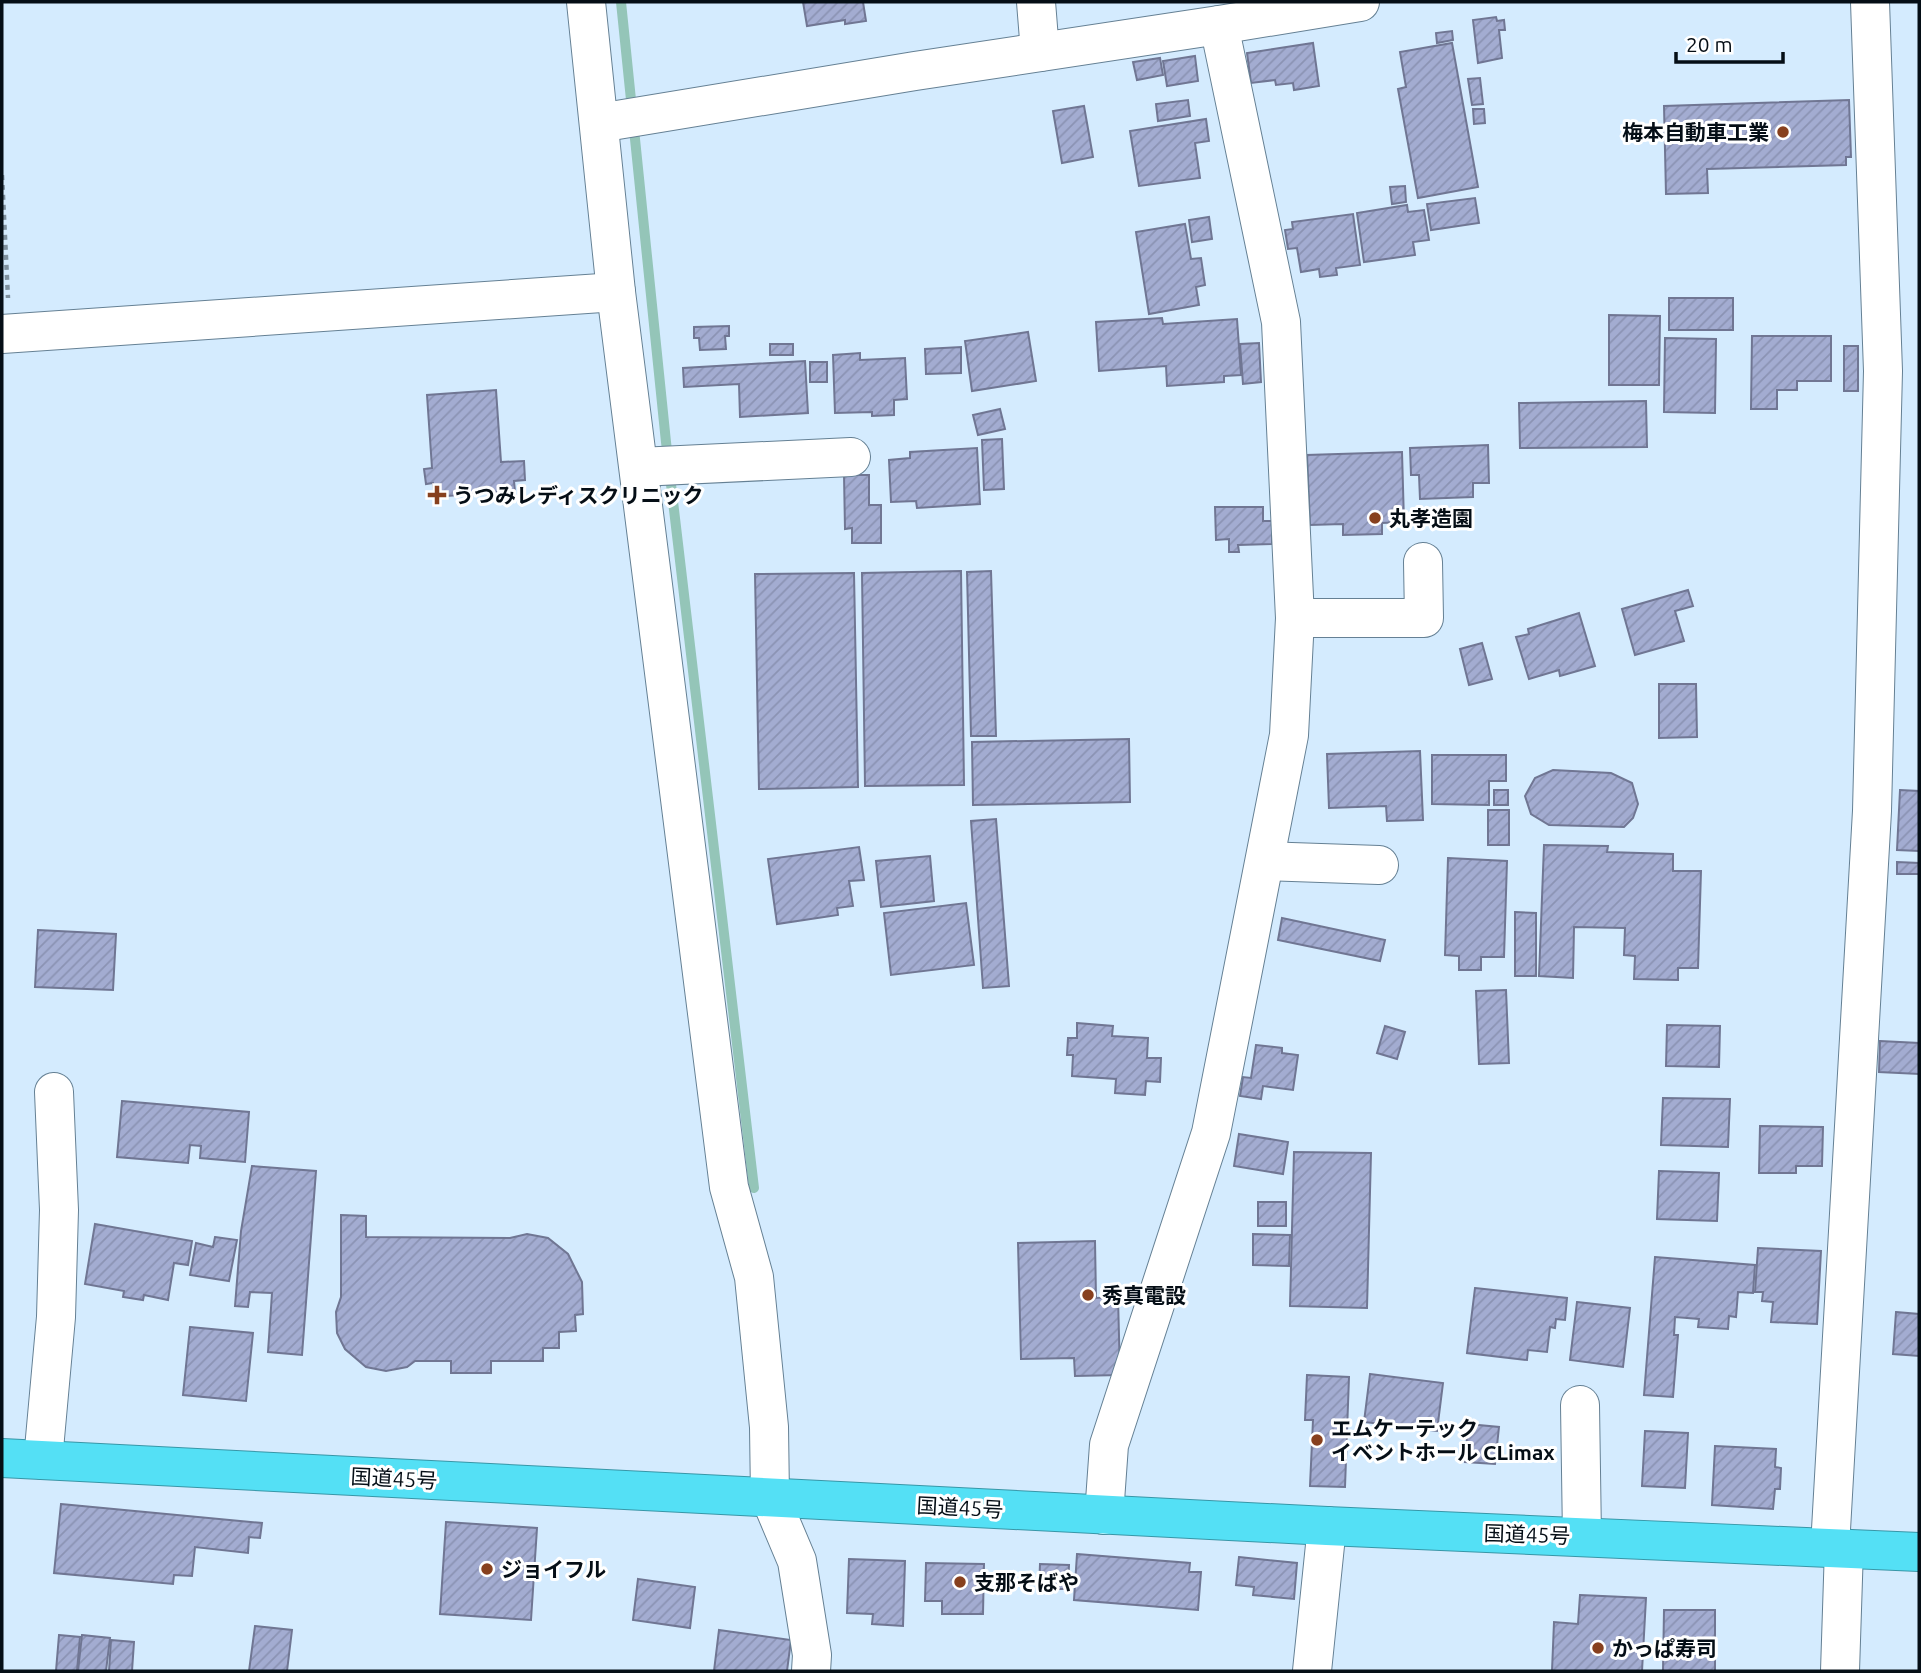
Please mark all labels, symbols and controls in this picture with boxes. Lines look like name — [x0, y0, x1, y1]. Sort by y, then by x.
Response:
scale bar — [1676, 21, 1783, 65]
text: 20 m — [1686, 32, 1733, 56]
place label: 梅本自動車工業 — [1622, 120, 1769, 144]
marker: 梅本自動車工業 — [1775, 124, 1791, 140]
place label: うつみレディスクリニック — [453, 483, 704, 507]
marker: うつみレディスクリニック — [427, 485, 447, 505]
place label: 丸孝造園 — [1389, 506, 1473, 530]
marker: 丸孝造園 — [1367, 510, 1383, 526]
place label: 秀真電設 — [1102, 1283, 1186, 1307]
marker: 秀真電設 — [1080, 1287, 1096, 1303]
place label: エムケーテック イベントホール CLimax — [1331, 1416, 1555, 1464]
marker: エムケーテック イベントホール CLimax — [1309, 1432, 1325, 1448]
street label: 国道45号 — [350, 1464, 438, 1492]
street label: 国道45号 — [916, 1493, 1004, 1521]
street label: 国道45号 — [1483, 1520, 1571, 1548]
place label: ジョイフル — [501, 1557, 606, 1581]
marker: ジョイフル — [479, 1561, 495, 1577]
place label: 支那そばや — [974, 1570, 1079, 1594]
marker: 支那そばや — [952, 1574, 968, 1590]
place label: かっぱ寿司 — [1612, 1636, 1717, 1660]
marker: かっぱ寿司 — [1590, 1640, 1606, 1656]

